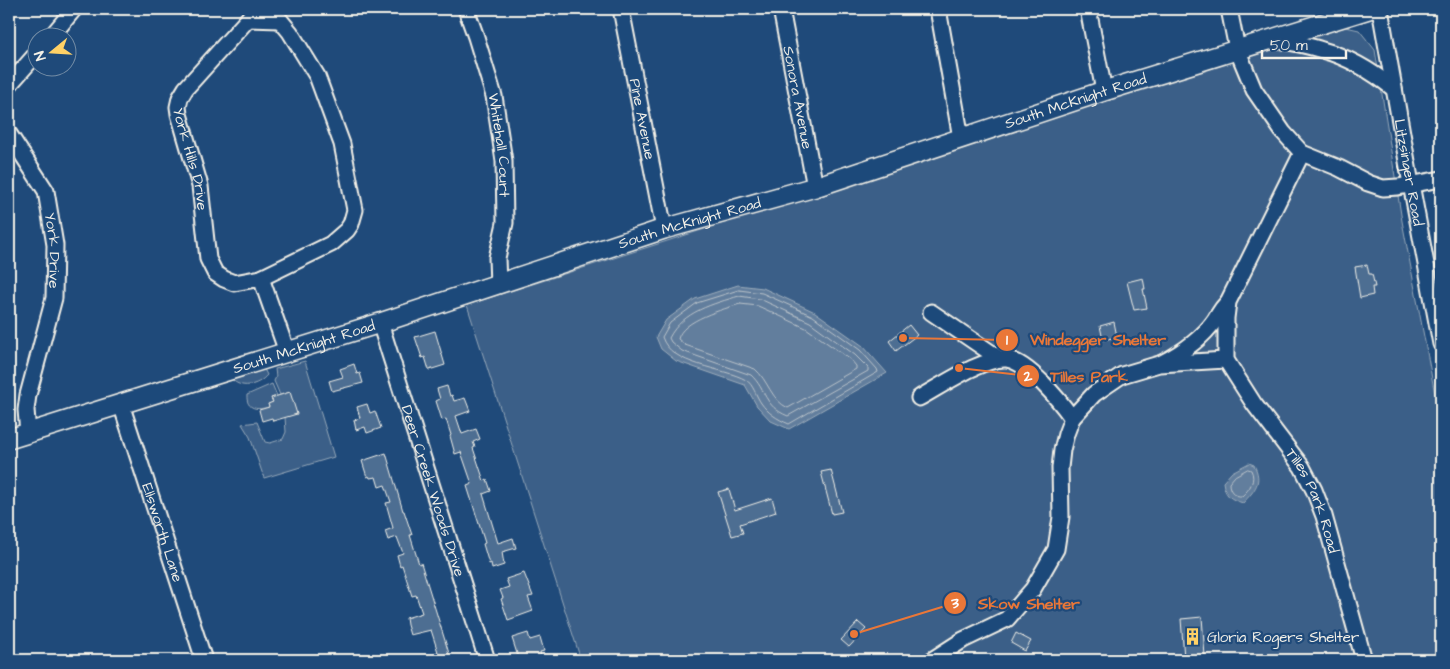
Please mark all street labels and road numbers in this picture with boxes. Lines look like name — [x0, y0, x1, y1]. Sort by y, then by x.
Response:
street label: Sonora Avenue — [778, 44, 818, 151]
street label: South McKnight Road — [1002, 68, 1149, 134]
street label: Pine Avenue — [624, 77, 661, 161]
street label: Whitehall Court — [483, 92, 515, 197]
street label: York Hills Drive — [168, 106, 213, 211]
street label: Litzsinger Road — [1389, 117, 1429, 228]
street label: South McKnight Road — [615, 192, 763, 254]
street label: York Drive — [39, 211, 66, 289]
street label: South McKnight Road — [230, 315, 378, 379]
street label: Deer Creek Woods Drive — [396, 402, 470, 579]
street label: Tilles Park Road — [1281, 444, 1344, 556]
street label: Ellsworth Lane — [137, 480, 189, 585]

